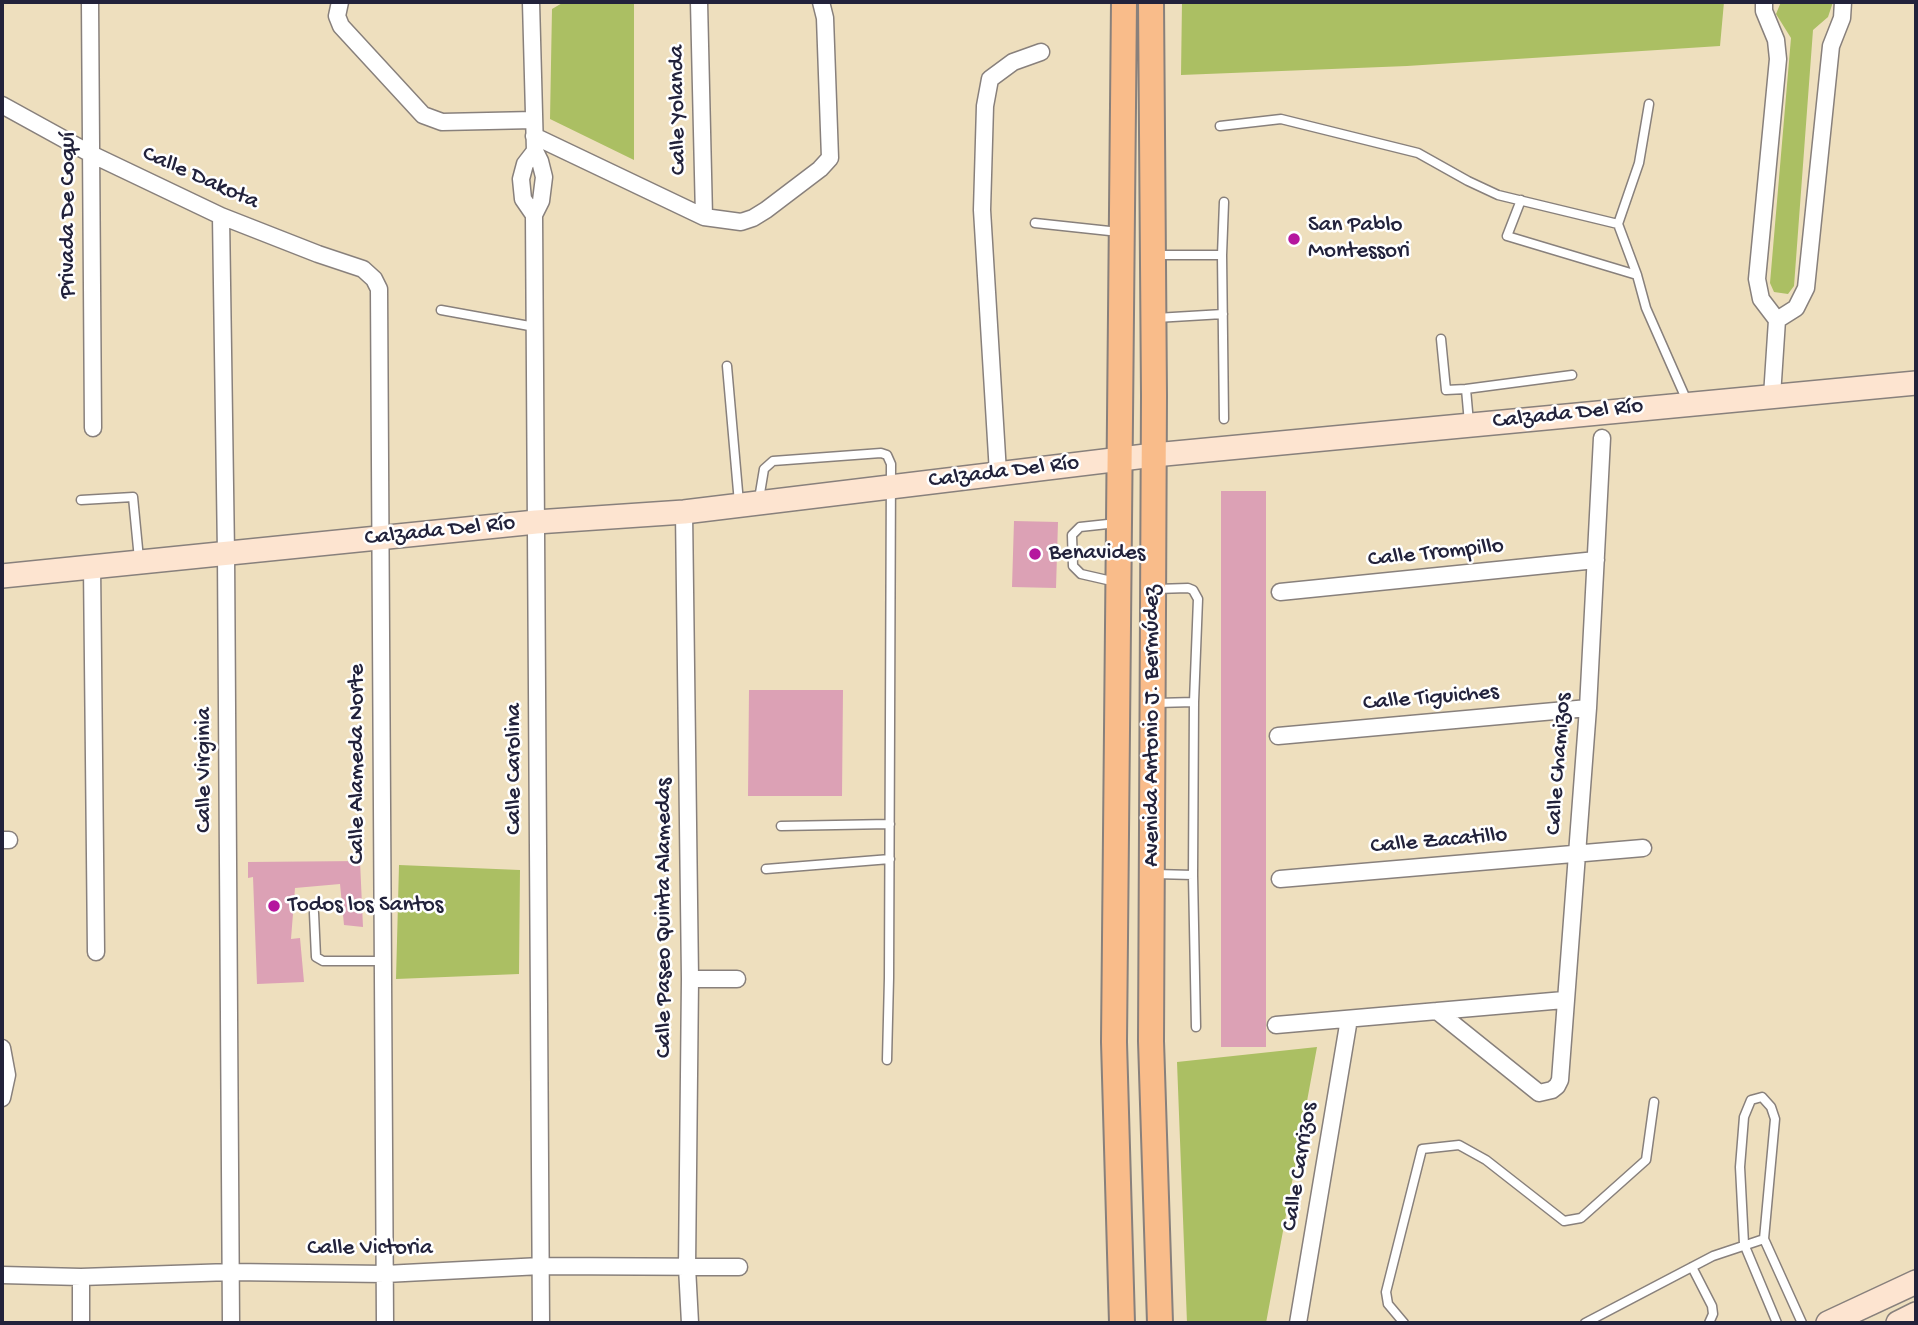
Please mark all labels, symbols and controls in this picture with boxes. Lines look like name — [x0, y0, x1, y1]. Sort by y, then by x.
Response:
street label: Calle Yolanda — [664, 45, 694, 175]
street label: Privada De Coquí — [55, 132, 83, 298]
street label: Calle Dakota — [137, 141, 263, 217]
place label: San Pablo Montessori — [1308, 212, 1410, 266]
marker: San Pablo Montessori — [1286, 231, 1302, 247]
street label: Calzada Del Río — [1491, 393, 1645, 437]
street label: Calzada Del Río — [927, 450, 1081, 496]
street label: Calzada Del Río — [363, 510, 517, 554]
street label: Calle Trompillo — [1367, 533, 1505, 575]
place label: Benavides — [1049, 540, 1145, 568]
marker: Benavides — [1027, 546, 1043, 562]
street label: Avenida Antonio J. Bermúdez — [1139, 585, 1167, 867]
street label: Calle Alameda Norte — [344, 664, 372, 864]
street label: Calle Tiguiches — [1362, 679, 1500, 719]
street label: Calle Chamizos — [1541, 692, 1579, 836]
street label: Calle Carolina — [501, 703, 529, 835]
street label: Calle Virginia — [191, 707, 219, 833]
street label: Calle Paseo Quinta Alamedas — [651, 778, 679, 1058]
street label: Calle Zacatillo — [1369, 822, 1509, 862]
place label: Todos los Santos — [288, 892, 443, 920]
marker: Todos los Santos — [266, 898, 282, 914]
street label: Calle Carrizos — [1277, 1101, 1325, 1233]
street label: Calle Victoria — [307, 1235, 433, 1263]

